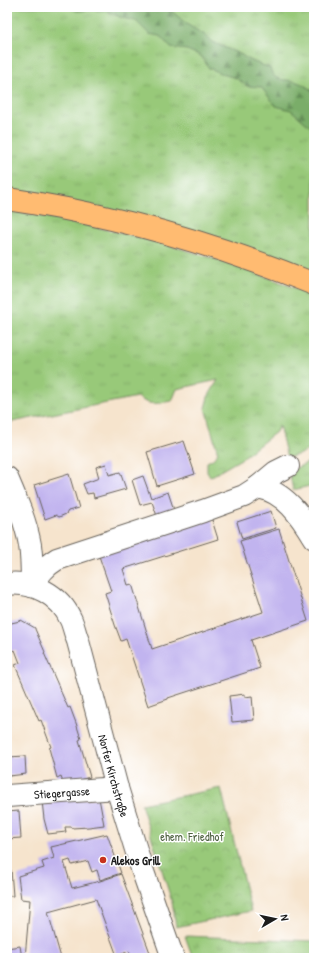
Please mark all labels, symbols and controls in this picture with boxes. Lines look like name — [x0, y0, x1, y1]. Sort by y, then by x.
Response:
street label: Norfer Kirchstraße — [95, 732, 134, 819]
street label: Stiegergasse — [33, 781, 91, 803]
park label: ehem. Friedhof — [160, 828, 224, 845]
place label: Alekos Grill — [111, 852, 161, 869]
marker: Alekos Grill — [98, 855, 108, 865]
north arrow — [255, 899, 295, 939]
text: N — [278, 913, 292, 922]

